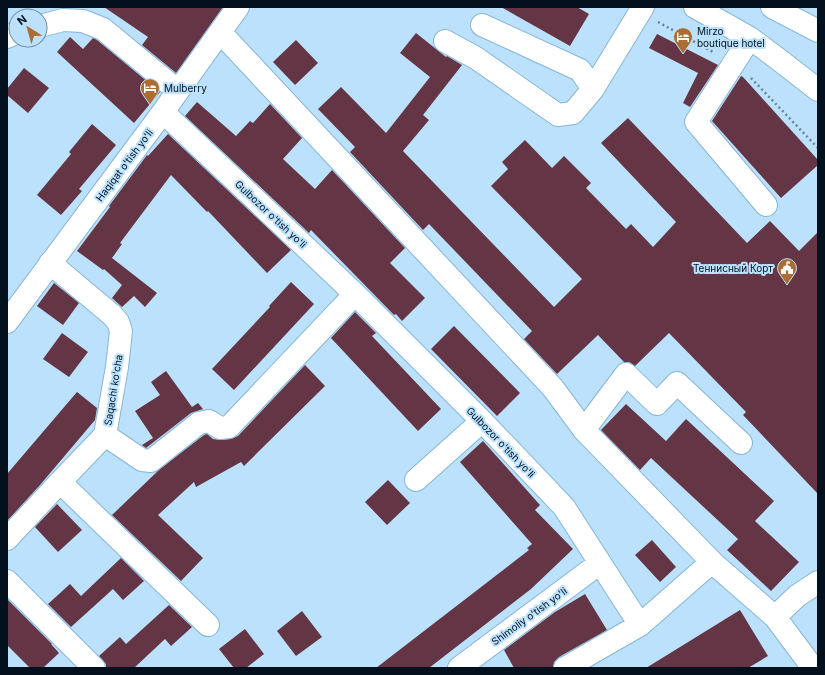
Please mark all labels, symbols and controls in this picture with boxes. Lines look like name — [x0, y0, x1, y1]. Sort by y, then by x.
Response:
north arrow — [8, 8, 48, 48]
text: N — [14, 12, 30, 28]
place label: Mirzo boutique hotel — [697, 25, 765, 49]
hotel icon: Mirzo boutique hotel — [672, 26, 694, 54]
hotel icon: Mulberry — [139, 77, 161, 105]
place label: Mulberry — [164, 82, 207, 94]
street label: Haqiqat o'tish yo'li — [93, 127, 155, 203]
street label: Gulbozor o'tish yo'li — [233, 178, 309, 250]
public building icon: Теннисный Корт — [776, 257, 798, 285]
place label: Теннисный Корт — [693, 262, 773, 274]
street label: Saqachi ko'cha — [101, 354, 125, 426]
street label: Gulbozor o'tish yo'li — [464, 404, 538, 480]
street label: Shimoliy o'tish yo'li — [489, 585, 569, 647]

